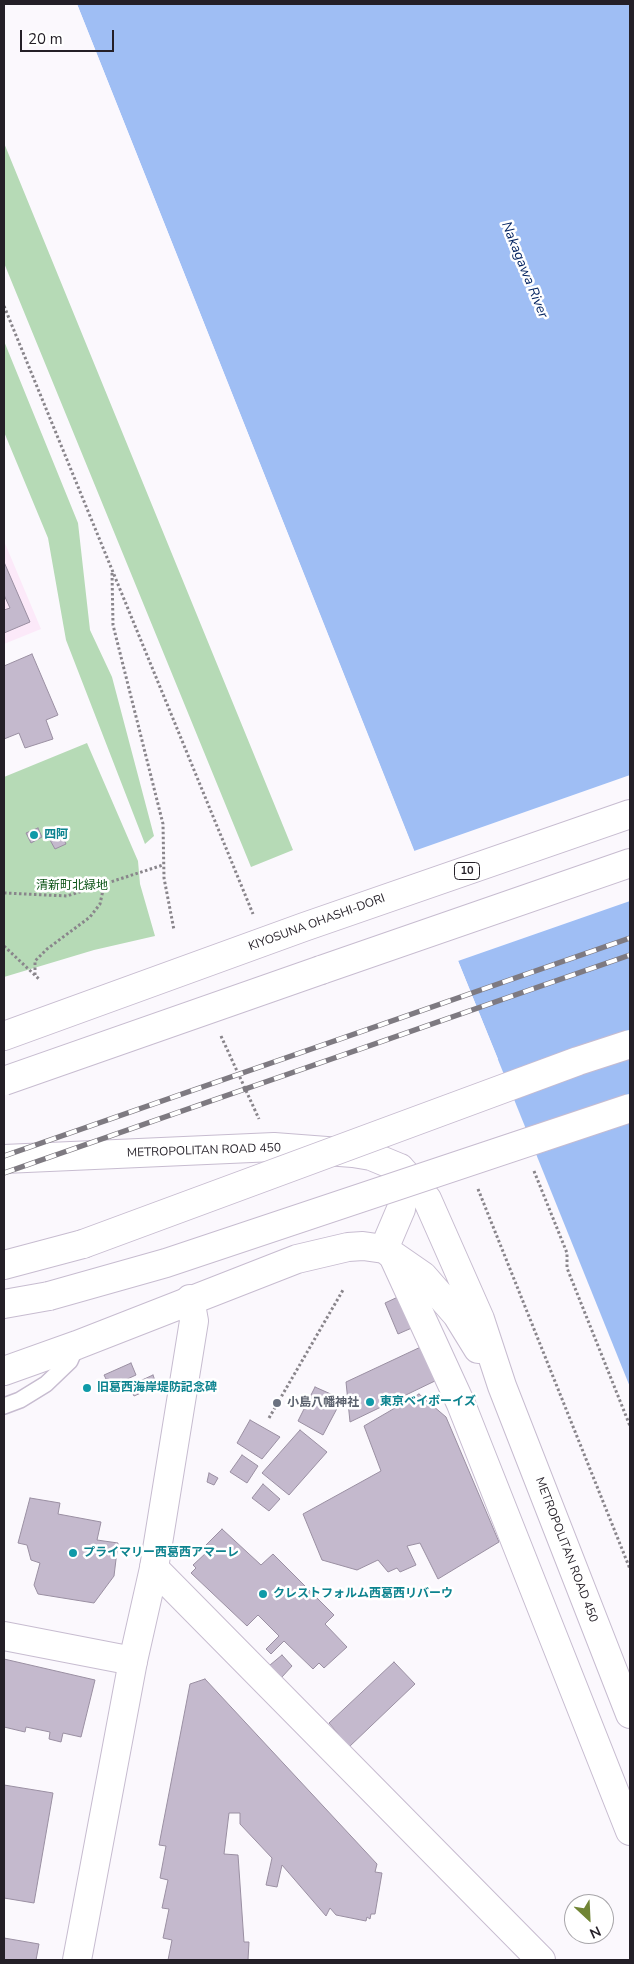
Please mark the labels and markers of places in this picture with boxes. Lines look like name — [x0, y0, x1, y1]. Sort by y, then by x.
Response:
place label: 四阿 — [44, 828, 68, 842]
marker: 四阿 — [28, 829, 40, 841]
place label: 旧葛西海岸堤防記念碑 — [97, 1381, 217, 1395]
marker: 旧葛西海岸堤防記念碑 — [81, 1382, 93, 1394]
place label: 東京ベイボーイズ — [380, 1395, 476, 1409]
place label: 小島八幡神社 — [287, 1396, 359, 1410]
marker: 東京ベイボーイズ — [364, 1396, 376, 1408]
marker: 小島八幡神社 — [271, 1397, 283, 1409]
place label: プライマリー西葛西アマーレ — [83, 1546, 239, 1560]
marker: プライマリー西葛西アマーレ — [67, 1547, 79, 1559]
place label: クレストフォルム西葛西リバーウ — [273, 1587, 453, 1601]
marker: クレストフォルム西葛西リバーウ — [257, 1588, 269, 1600]

